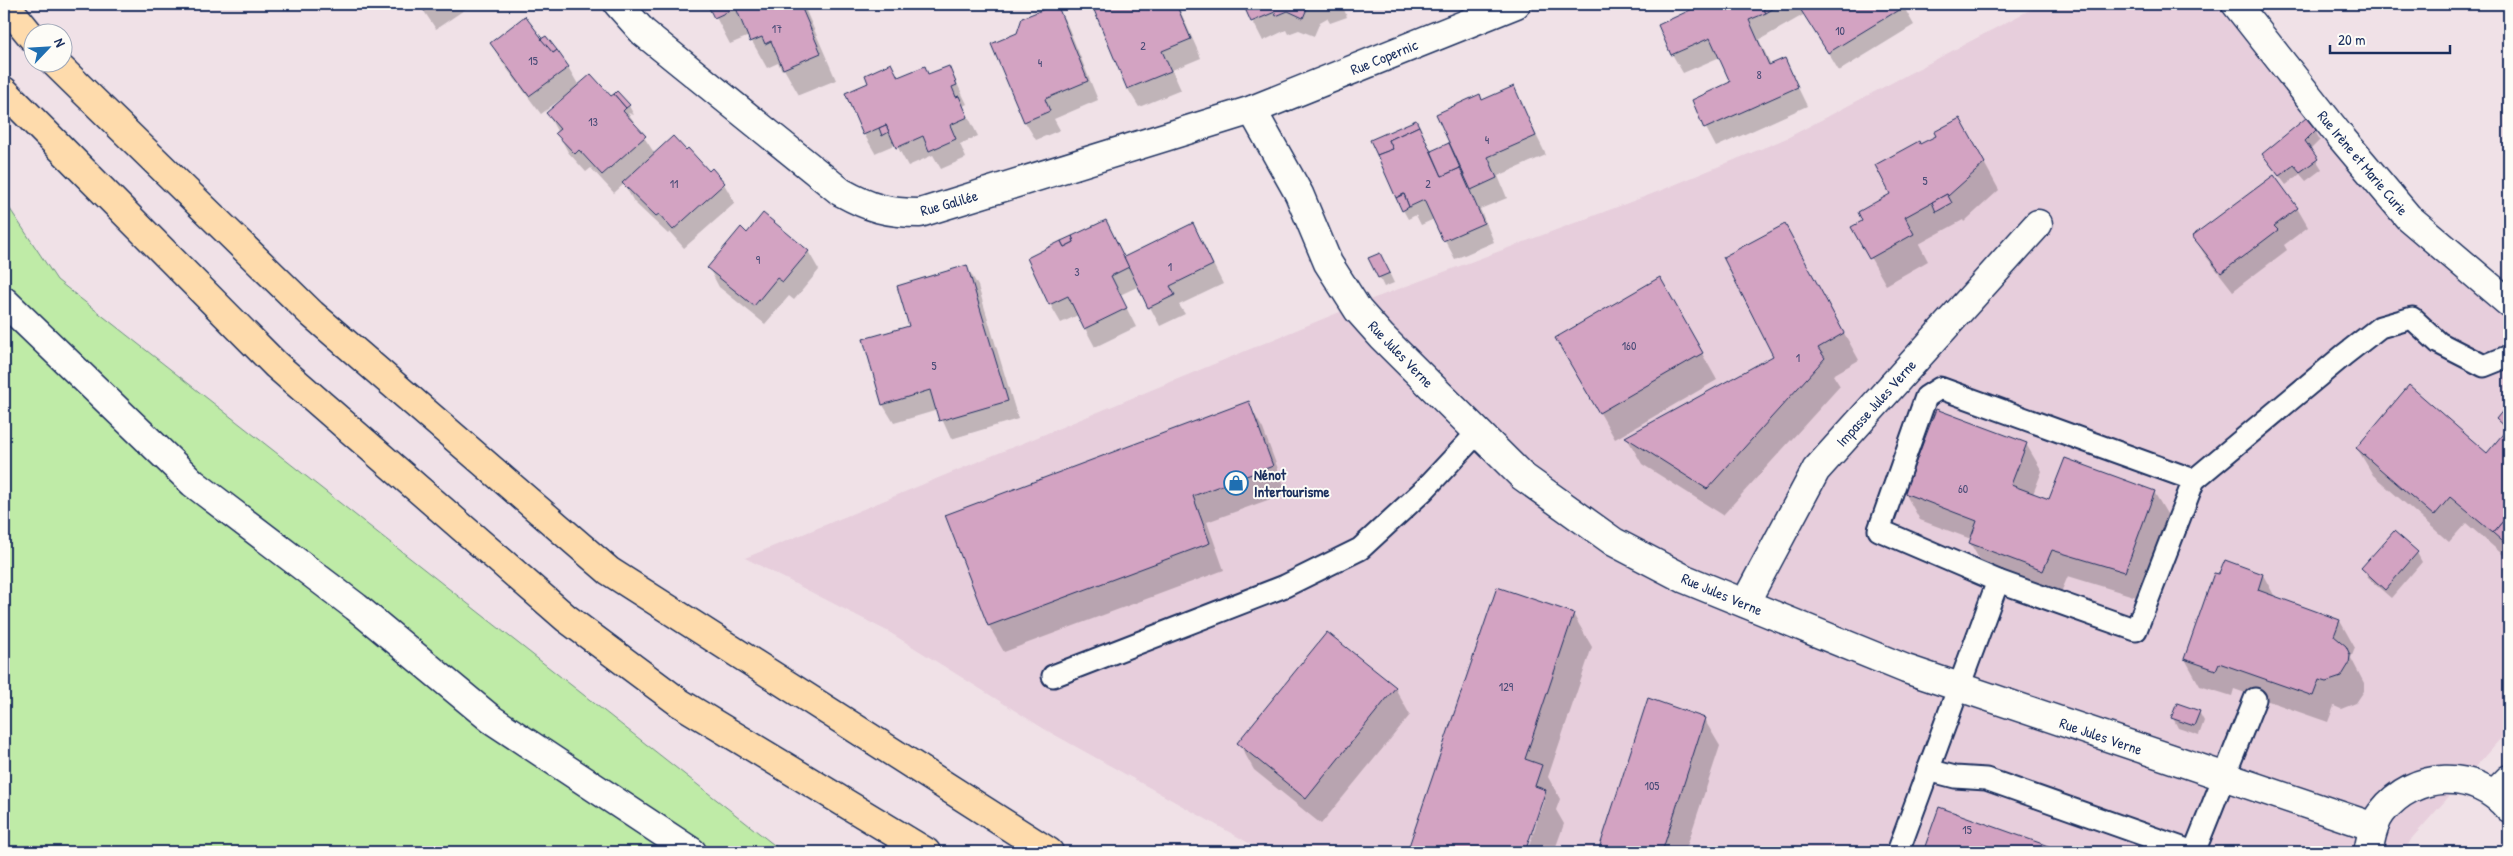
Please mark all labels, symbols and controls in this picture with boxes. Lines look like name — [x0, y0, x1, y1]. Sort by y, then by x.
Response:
house number: 17 — [772, 20, 782, 37]
north arrow — [22, 22, 72, 72]
house number: 10 — [1835, 22, 1845, 39]
scale bar — [2330, 22, 2450, 54]
text: 20 m — [2338, 29, 2365, 50]
street label: Rue Copernic — [1347, 34, 1421, 80]
text: N — [50, 35, 71, 50]
house number: 2 — [1140, 37, 1146, 54]
house number: 15 — [528, 52, 538, 69]
house number: 4 — [1038, 54, 1043, 71]
house number: 8 — [1756, 66, 1762, 83]
street label: Rue Irène et Marie Curie — [2313, 106, 2413, 220]
house number: 13 — [588, 113, 598, 130]
house number: 4 — [1485, 131, 1490, 148]
house number: 5 — [1922, 172, 1928, 189]
house number: 11 — [670, 175, 678, 192]
house number: 2 — [1425, 175, 1431, 192]
street label: Rue Galilée — [918, 185, 980, 221]
house number: 9 — [756, 251, 761, 268]
house number: 1 — [1168, 258, 1172, 275]
house number: 3 — [1074, 263, 1080, 280]
street label: Rue Jules Verne — [1364, 316, 1438, 392]
house number: 160 — [1622, 337, 1636, 354]
house number: 1 — [1796, 349, 1800, 366]
street label: Impasse Jules Verne — [1831, 355, 1921, 451]
house number: 5 — [931, 357, 937, 374]
place label: Nénot Intertourisme — [1254, 464, 1330, 502]
shop icon: Nénot Intertourisme — [1223, 470, 1249, 496]
house number: 60 — [1958, 480, 1968, 497]
street label: Rue Jules Verne — [1678, 568, 1766, 620]
house number: 129 — [1499, 678, 1514, 695]
street label: Rue Jules Verne — [2057, 712, 2145, 760]
house number: 105 — [1645, 777, 1659, 794]
house number: 15 — [1962, 821, 1972, 838]

